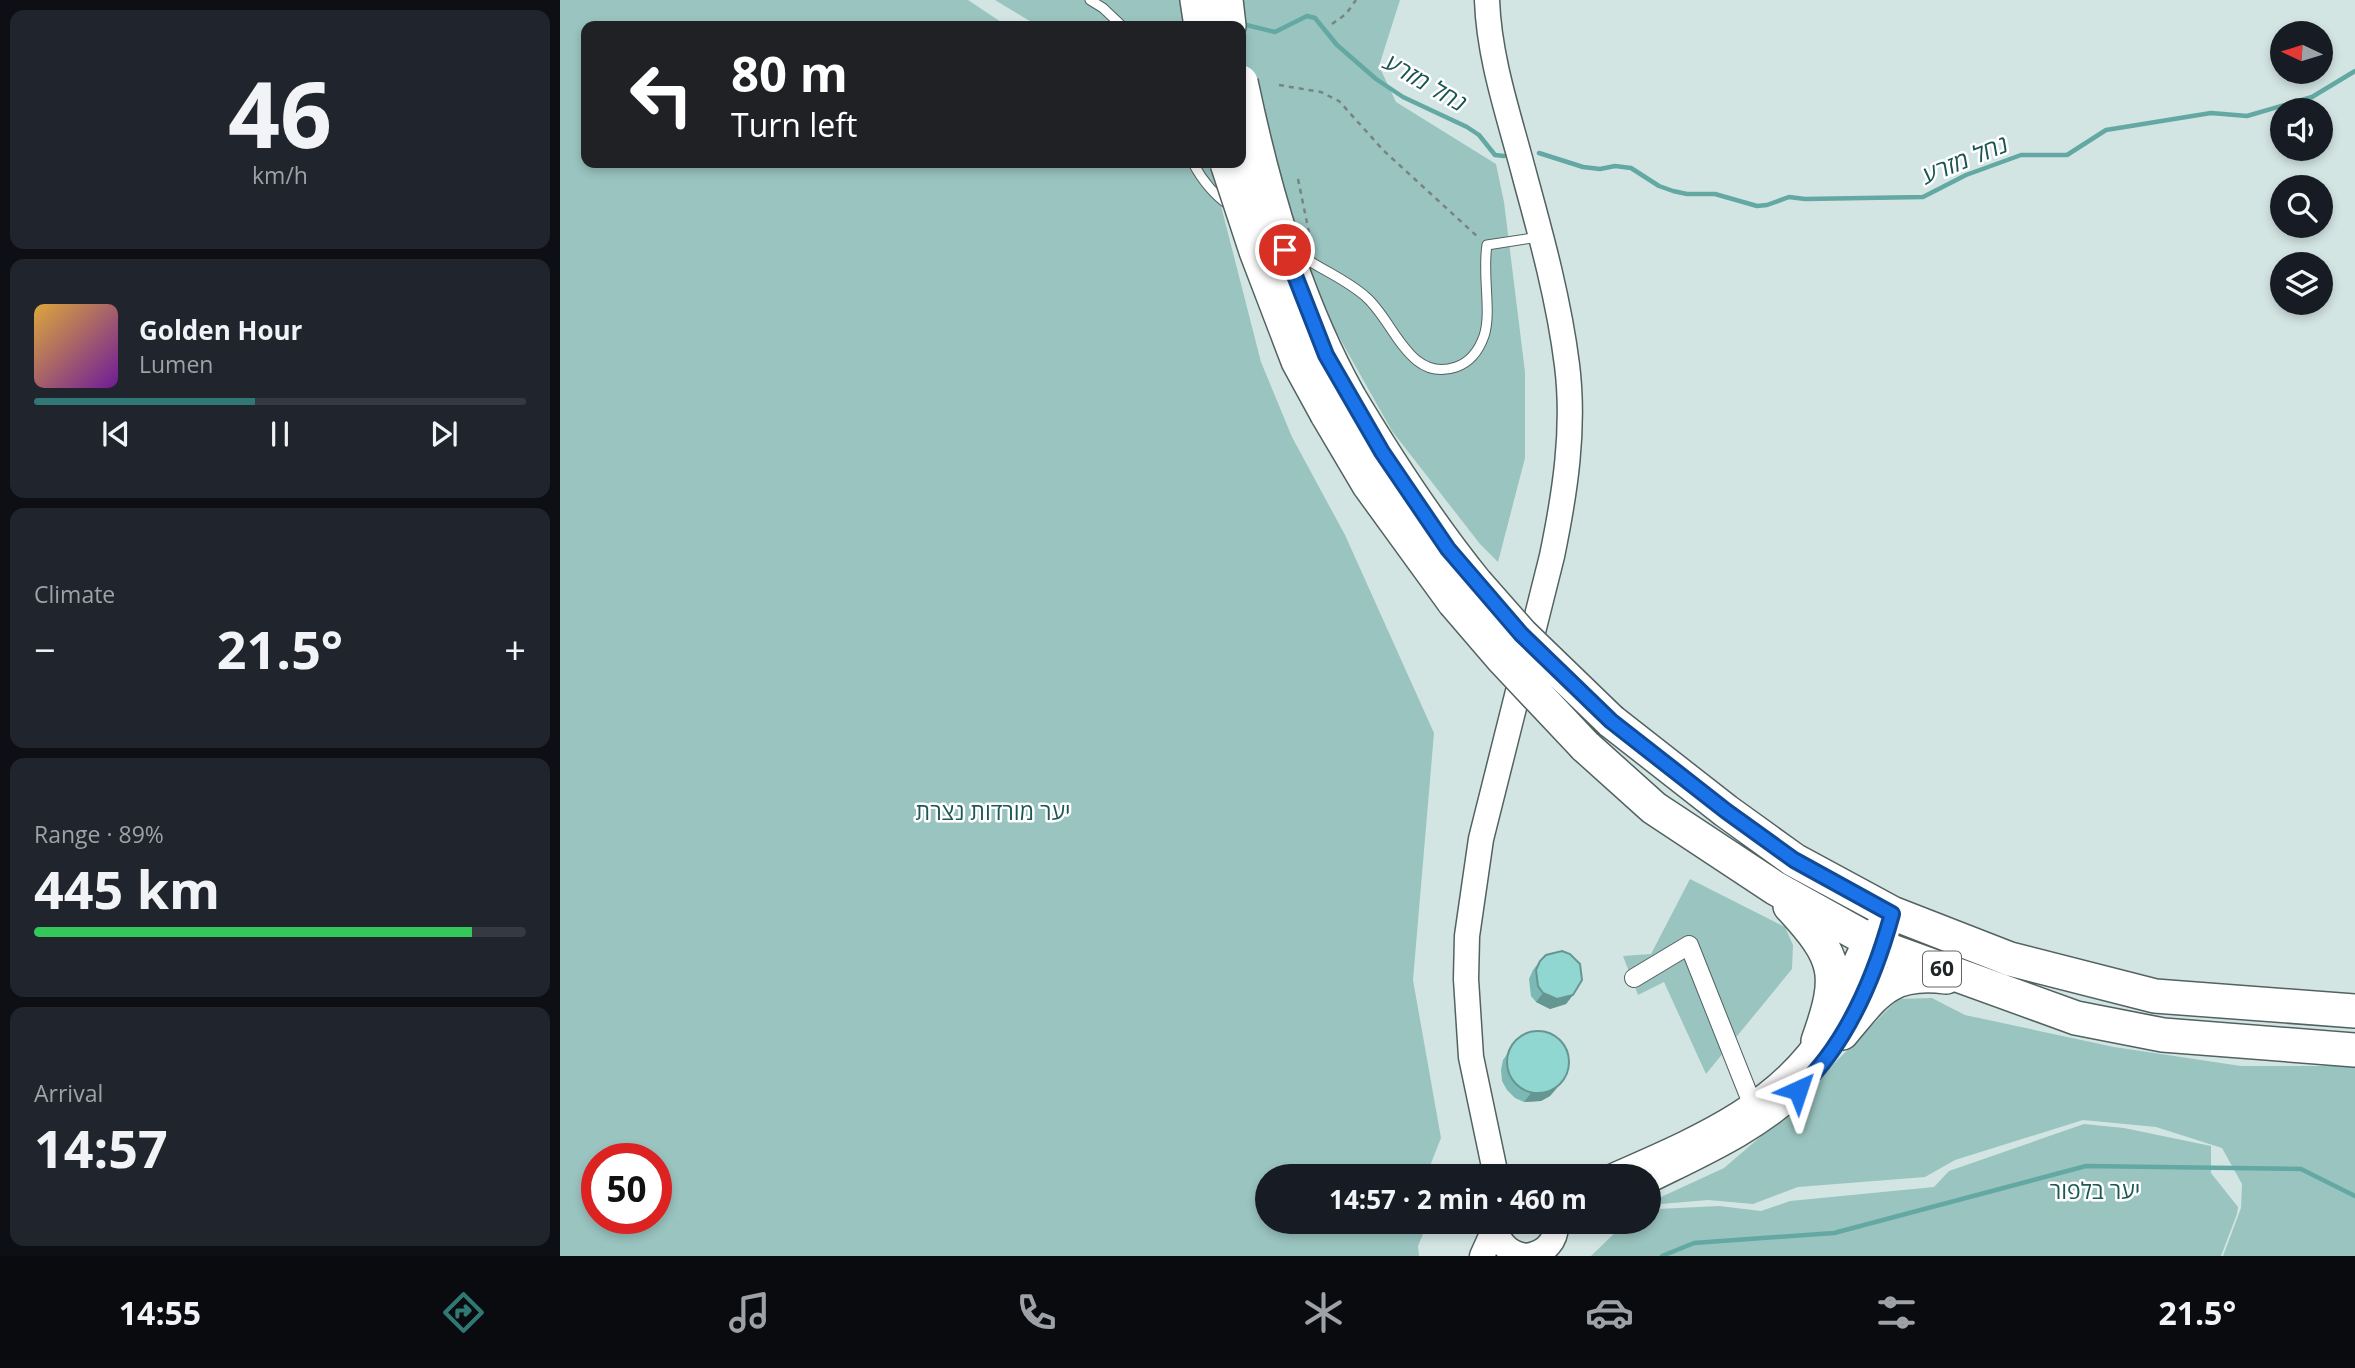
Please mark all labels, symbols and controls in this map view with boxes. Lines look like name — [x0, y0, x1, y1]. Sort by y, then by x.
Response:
north arrow — [2270, 21, 2333, 84]
map controls — [2270, 21, 2333, 315]
text: 80 m — [731, 40, 848, 106]
water label: נחל מזרע — [1378, 44, 1473, 119]
icon: left — [616, 49, 707, 140]
text: 46 — [228, 51, 332, 175]
button: sound — [2270, 98, 2333, 161]
text: Turn left — [731, 103, 857, 146]
water label: נחל מזרע — [1915, 126, 2013, 191]
text: km/h — [252, 159, 308, 191]
button: search — [2270, 175, 2333, 238]
pin — [1255, 220, 1315, 280]
icon: arrive — [1266, 231, 1304, 269]
button: layers — [2270, 252, 2333, 315]
text: Golden Hour — [139, 312, 302, 348]
text: Lumen — [139, 348, 213, 380]
icon: previous — [97, 415, 135, 453]
icon: pause — [261, 415, 299, 453]
icon: next — [425, 415, 463, 453]
text: Climate — [34, 578, 115, 610]
text: 21.5° — [217, 613, 343, 684]
text: − — [34, 623, 56, 675]
text: + — [504, 623, 526, 675]
park label: יער מורדות נצרת — [916, 795, 1070, 827]
text: Range · 89% — [34, 818, 164, 850]
text: 445 km — [34, 853, 220, 924]
road number: 60 — [1923, 951, 1961, 986]
position arrow — [1761, 1053, 1835, 1127]
text: Arrival — [34, 1077, 103, 1109]
text: 14:57 — [34, 1112, 168, 1183]
speed limit sign: 50 — [581, 1143, 672, 1234]
park label: יער בלפור — [2050, 1174, 2140, 1206]
text: 14:57 · 2 min · 460 m — [1329, 1181, 1587, 1217]
icon: directions — [439, 1288, 488, 1337]
icon: music — [725, 1288, 774, 1337]
icon: phone — [1012, 1288, 1061, 1337]
icon: climate — [1299, 1288, 1348, 1337]
icon: car — [1585, 1288, 1634, 1337]
icon: filters — [1872, 1288, 1921, 1337]
text: 14:55 — [119, 1291, 201, 1334]
text: 21.5° — [2158, 1291, 2236, 1334]

